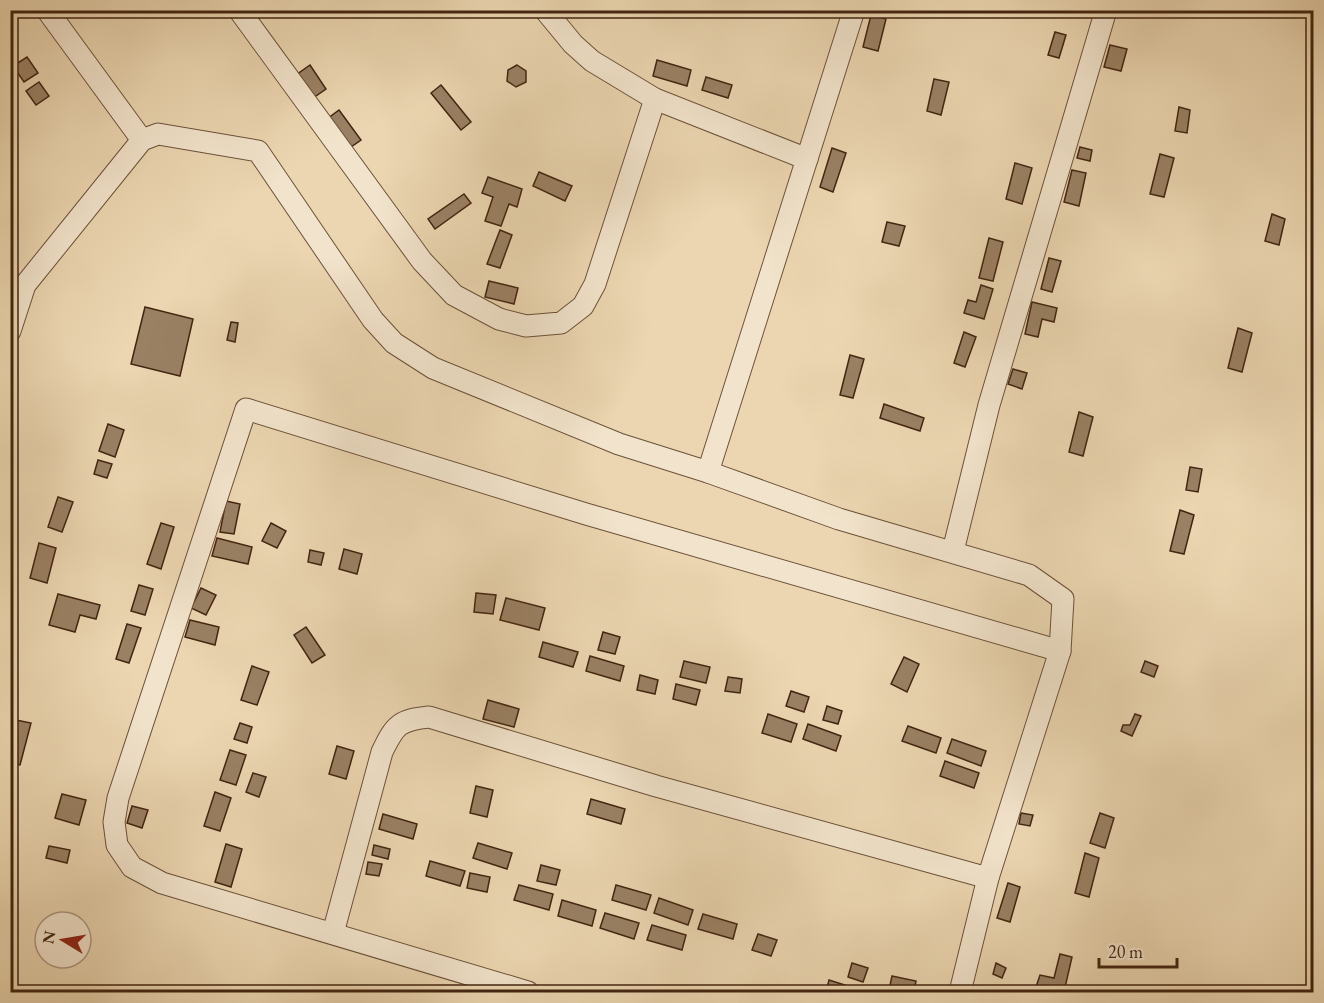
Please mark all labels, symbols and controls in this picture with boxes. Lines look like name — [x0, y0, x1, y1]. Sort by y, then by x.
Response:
north arrow — [33, 910, 93, 970]
text: N — [37, 929, 60, 946]
scale bar — [1099, 931, 1177, 969]
text: 20 m — [1108, 940, 1143, 963]

